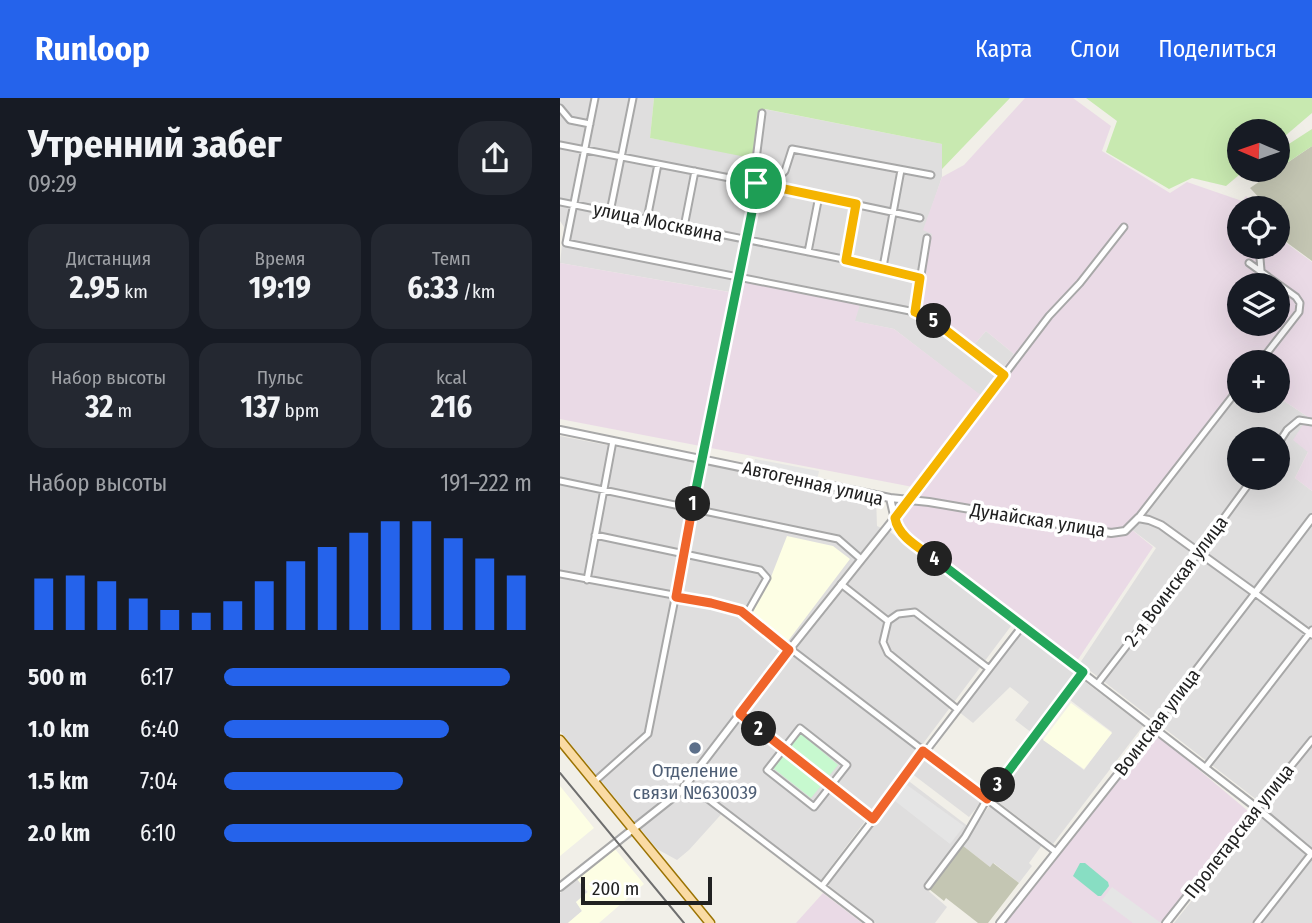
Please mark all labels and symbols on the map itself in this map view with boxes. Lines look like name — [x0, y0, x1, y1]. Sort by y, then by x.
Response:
north arrow — [1227, 119, 1290, 182]
pin — [726, 153, 786, 213]
street label: улица Москвина — [591, 197, 725, 247]
pin: 5 — [916, 304, 952, 339]
street label: Автогенная улица — [740, 456, 886, 510]
pin: 1 — [676, 486, 710, 522]
street label: Дунайская улица — [968, 498, 1107, 542]
street label: 2-я Воинская улица — [1119, 511, 1233, 651]
pin: 4 — [918, 542, 952, 576]
street label: Воинская улица — [1109, 664, 1205, 780]
pin: 2 — [742, 712, 776, 746]
marker: Отделение связи №630039 — [687, 740, 703, 756]
place label: Отделение связи №630039 — [633, 759, 757, 804]
street label: Пролетарская улица — [1179, 759, 1299, 903]
pin: 3 — [980, 768, 1016, 802]
scale bar — [581, 874, 712, 906]

